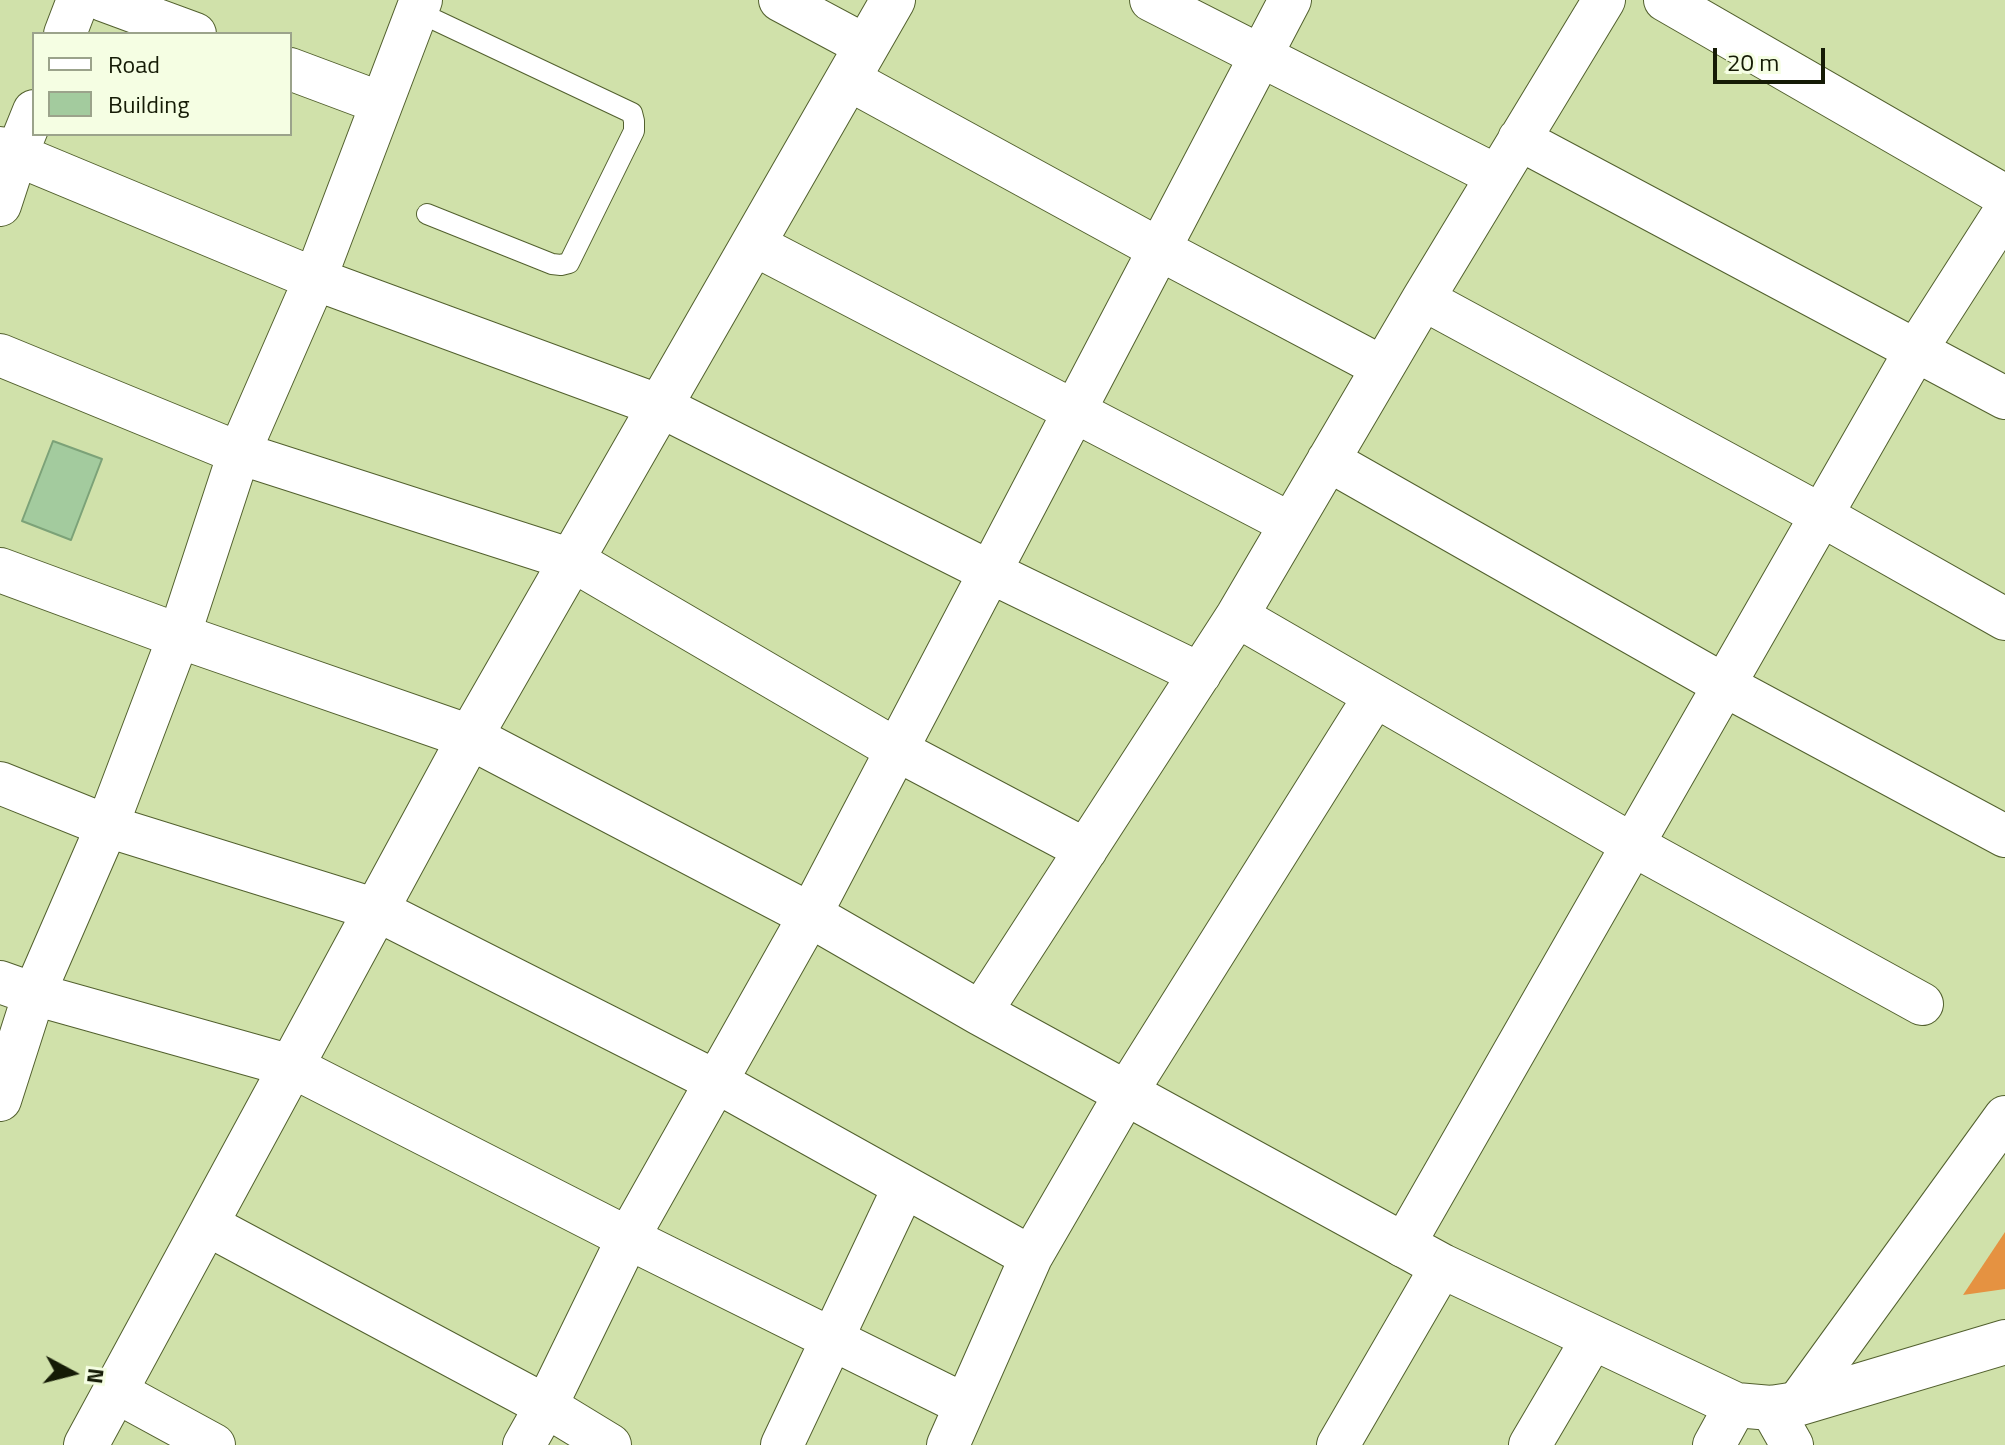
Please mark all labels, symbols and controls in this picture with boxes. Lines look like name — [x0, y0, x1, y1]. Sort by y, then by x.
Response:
legend — [32, 32, 292, 136]
scale bar — [1717, 32, 1829, 82]
text: 20 m — [1727, 44, 1779, 80]
text: Road — [108, 46, 160, 82]
text: Building — [108, 86, 190, 122]
north arrow — [32, 1333, 112, 1413]
text: N — [78, 1366, 114, 1386]

